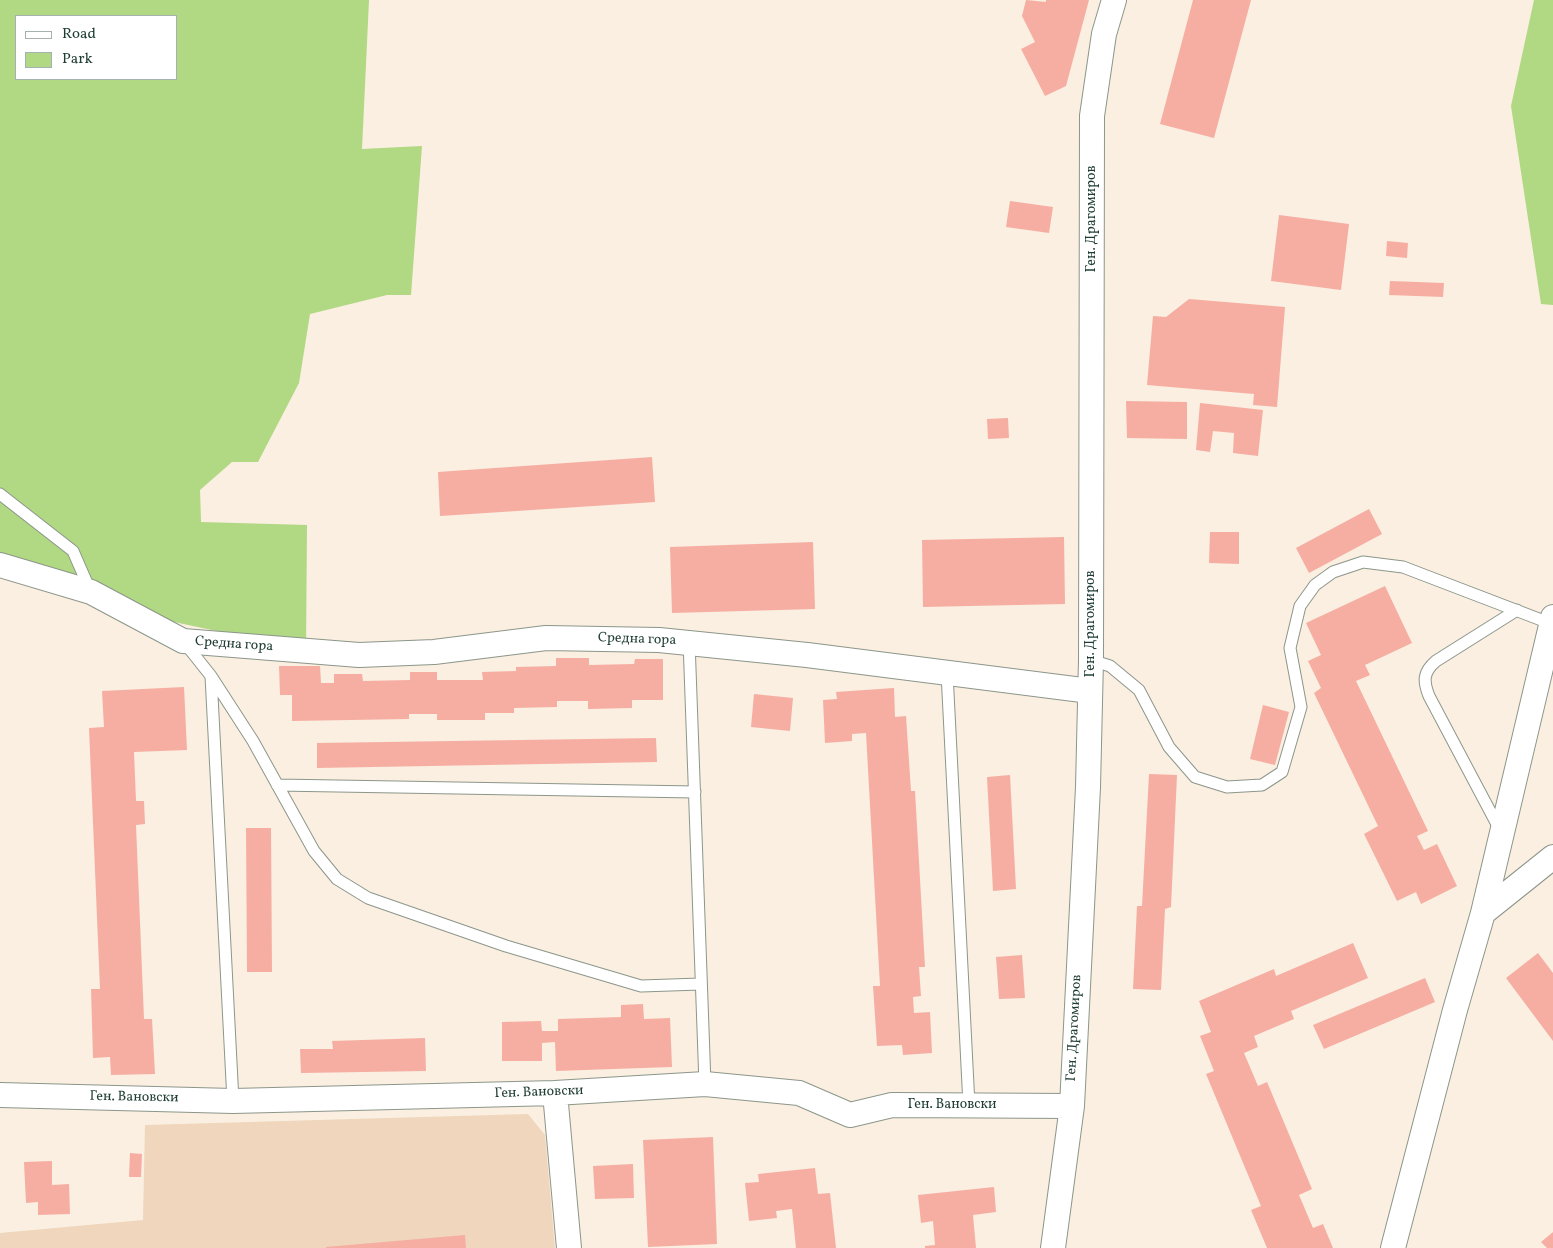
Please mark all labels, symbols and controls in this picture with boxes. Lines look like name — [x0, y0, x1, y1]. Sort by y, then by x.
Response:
legend — [15, 15, 178, 80]
text: Road — [62, 24, 96, 45]
text: Park — [62, 49, 93, 70]
street label: Ген. Драгомиров — [1084, 165, 1100, 273]
street label: Ген. Драгомиров — [1083, 570, 1099, 678]
street label: Средна гора — [598, 630, 676, 650]
street label: Средна гора — [194, 634, 274, 656]
street label: Ген. Драгомиров — [1064, 974, 1086, 1082]
street label: Ген. Вановски — [494, 1083, 584, 1103]
street label: Ген. Вановски — [89, 1089, 179, 1107]
street label: Ген. Вановски — [907, 1097, 997, 1113]

